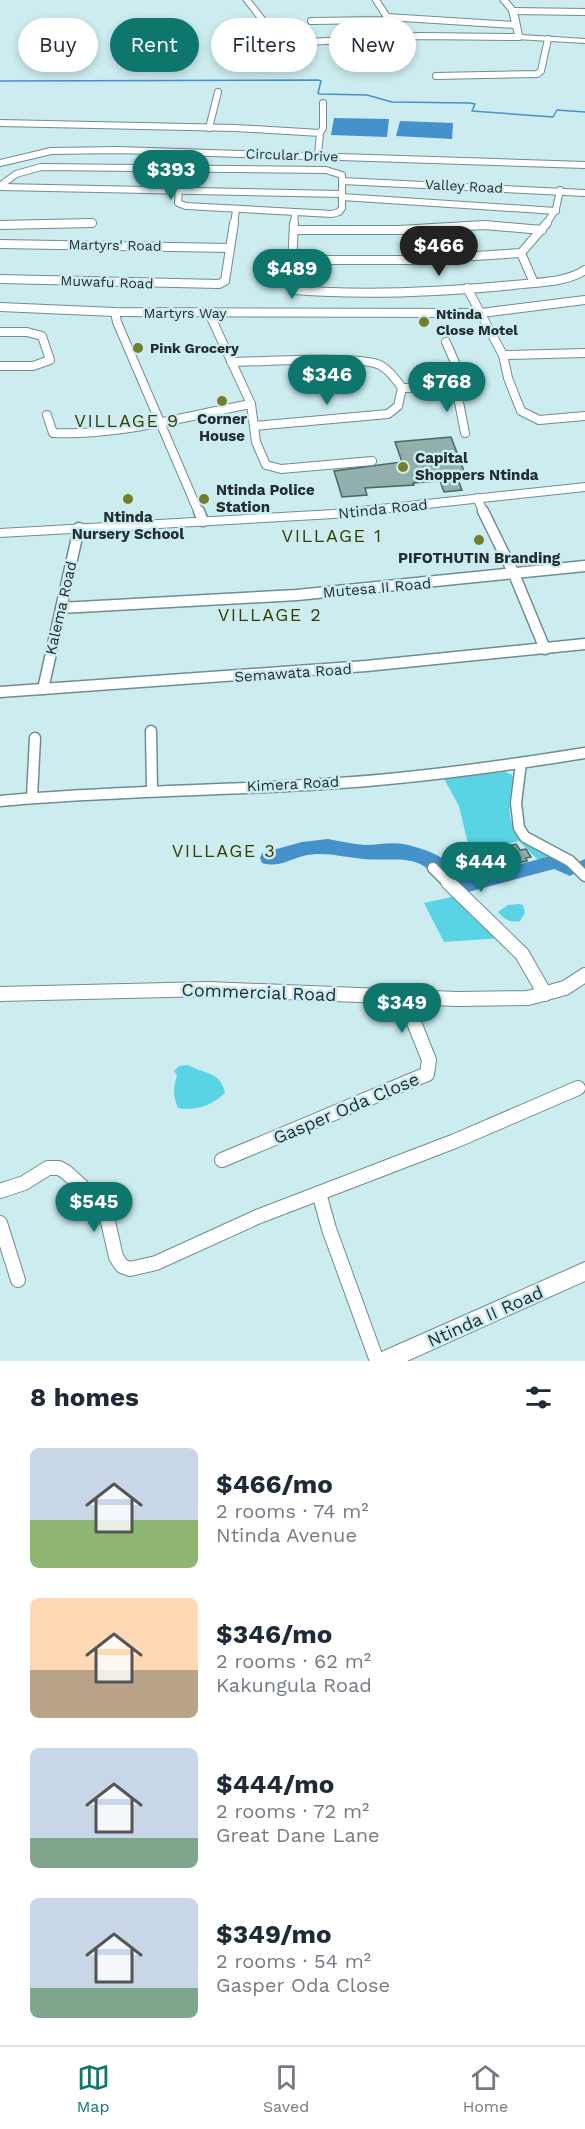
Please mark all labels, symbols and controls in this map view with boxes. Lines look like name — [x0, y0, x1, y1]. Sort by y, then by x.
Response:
chip: Buy — [18, 18, 98, 72]
chip: Rent — [110, 18, 199, 72]
chip: Filters — [211, 18, 317, 72]
chip: New — [329, 18, 416, 72]
street label: Circular Drive — [246, 145, 338, 165]
pin: $393 — [135, 150, 207, 201]
text: $393 — [147, 157, 195, 181]
street label: Valley Road — [424, 176, 504, 196]
pin: $466 — [403, 226, 475, 277]
text: $466 — [414, 233, 464, 257]
street label: Martyrs' Road — [68, 236, 162, 254]
pin: $489 — [256, 249, 328, 300]
text: $489 — [267, 256, 317, 280]
street label: Muwafu Road — [60, 272, 154, 292]
street label: Martyrs Way — [143, 305, 227, 321]
place label: Ntinda Close Motel — [436, 306, 518, 338]
marker: Ntinda Close Motel — [417, 315, 431, 329]
place label: Pink Grocery — [150, 340, 239, 356]
marker: Pink Grocery — [131, 341, 145, 355]
pin: $346 — [291, 355, 363, 406]
text: $346 — [302, 362, 352, 386]
pin: $768 — [411, 362, 483, 413]
text: $768 — [422, 369, 472, 393]
marker: Corner House — [215, 394, 229, 408]
district label: VILLAGE 9 — [74, 410, 180, 431]
place label: Corner House — [197, 410, 248, 445]
place label: Capital Shoppers Ntinda — [415, 449, 539, 484]
marker: Capital Shoppers Ntinda — [396, 460, 410, 474]
place label: Ntinda Police Station — [216, 481, 315, 516]
marker: Ntinda Nursery School — [121, 492, 135, 506]
marker: Ntinda Police Station — [197, 492, 211, 506]
street label: Ntinda Road — [337, 495, 429, 523]
place label: Ntinda Nursery School — [72, 508, 184, 543]
district label: VILLAGE 1 — [282, 525, 382, 546]
marker: PIFOTHUTIN Branding — [472, 533, 486, 547]
place label: PIFOTHUTIN Branding — [398, 549, 561, 567]
street label: Kalema Road — [41, 559, 81, 657]
street label: Mutesa II Road — [322, 574, 432, 602]
district label: VILLAGE 2 — [218, 604, 322, 625]
street label: Semawata Road — [234, 660, 352, 686]
street label: Kimera Road — [246, 773, 340, 795]
district label: VILLAGE 3 — [172, 840, 276, 861]
pin: $444 — [445, 842, 517, 893]
text: $444 — [455, 849, 507, 873]
street label: Commercial Road — [181, 979, 337, 1005]
pin: $349 — [366, 983, 438, 1034]
text: $349 — [377, 990, 427, 1014]
street label: Gasper Oda Close — [270, 1068, 422, 1148]
pin: $545 — [58, 1182, 130, 1233]
text: $545 — [69, 1189, 119, 1213]
street label: Ntinda II Road — [424, 1281, 546, 1351]
icon: filters — [522, 1381, 555, 1414]
text: 8 homes — [30, 1382, 139, 1412]
text: $466/mo — [216, 1469, 333, 1499]
icon: home — [78, 1472, 150, 1544]
text: 2 rooms · 74 m² — [216, 1499, 369, 1523]
text: Ntinda Avenue — [216, 1523, 357, 1547]
text: $346/mo — [216, 1619, 332, 1649]
icon: home — [78, 1622, 150, 1694]
text: 2 rooms · 62 m² — [216, 1649, 371, 1673]
text: Kakungula Road — [216, 1673, 372, 1697]
text: $444/mo — [216, 1769, 334, 1799]
icon: home — [78, 1772, 150, 1844]
text: 2 rooms · 72 m² — [216, 1799, 369, 1823]
text: Great Dane Lane — [216, 1823, 380, 1847]
text: $349/mo — [216, 1919, 332, 1949]
icon: home — [78, 1922, 150, 1994]
text: 2 rooms · 54 m² — [216, 1949, 371, 1973]
text: Gasper Oda Close — [216, 1973, 390, 1997]
tab: Map — [77, 2061, 110, 2116]
tab: Saved — [263, 2061, 309, 2116]
tab: Home — [463, 2061, 508, 2116]

